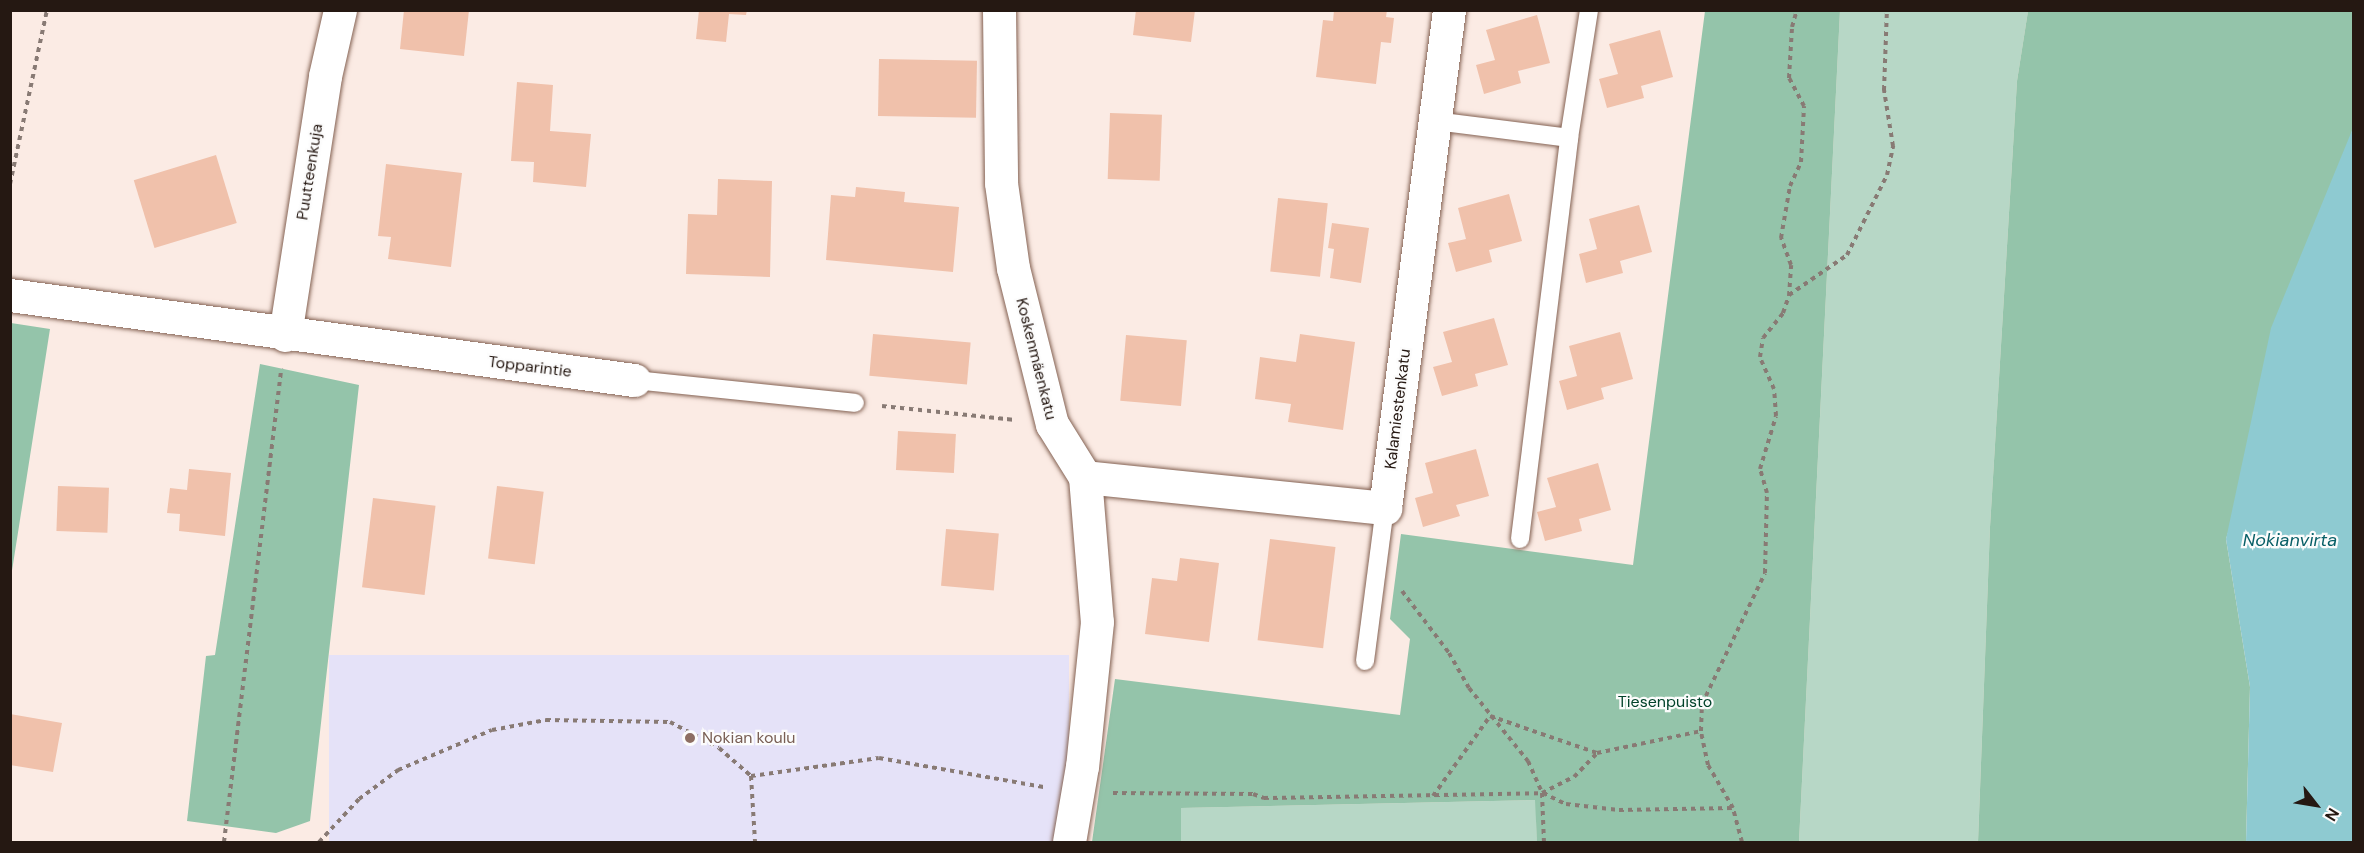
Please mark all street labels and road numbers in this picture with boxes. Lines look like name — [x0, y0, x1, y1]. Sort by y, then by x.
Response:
street label: Puutteenkuja — [293, 123, 327, 221]
street label: Koskenmäenkatu — [1012, 296, 1060, 422]
street label: Kalamiestenkatu — [1381, 348, 1415, 470]
street label: Topparintie — [487, 352, 573, 382]

